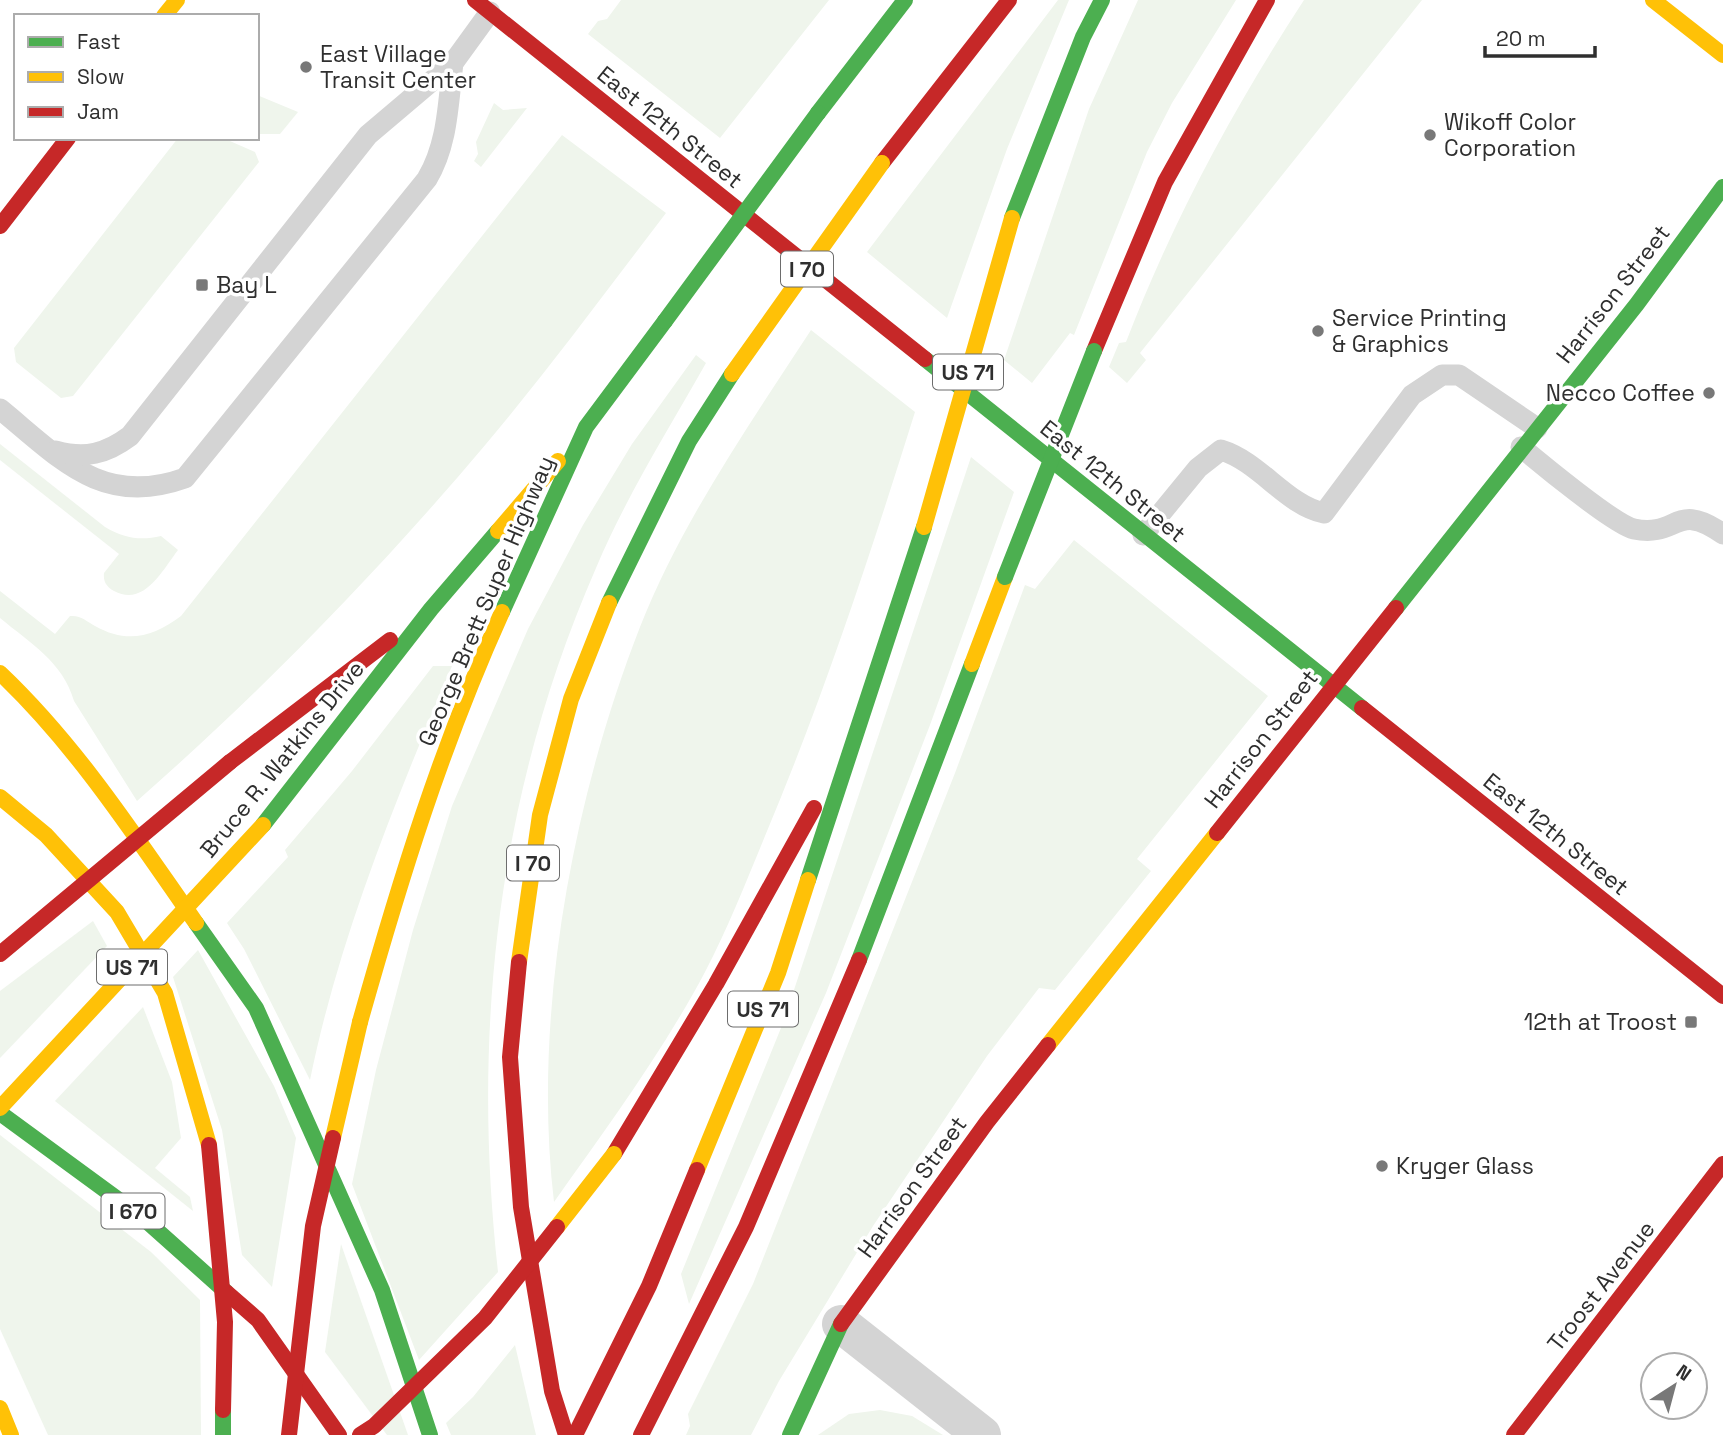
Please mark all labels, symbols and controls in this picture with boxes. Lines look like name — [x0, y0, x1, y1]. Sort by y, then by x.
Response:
legend — [14, 14, 259, 140]
scale bar — [1485, 14, 1595, 58]
text: 20 m — [1496, 25, 1546, 52]
text: Fast — [77, 28, 121, 55]
place label: East Village Transit Center — [320, 39, 476, 95]
marker: East Village Transit Center — [298, 59, 314, 75]
street label: East 12th Street — [591, 59, 749, 195]
text: Slow — [77, 63, 125, 90]
text: Jam — [77, 98, 119, 125]
place label: Wikoff Color Corporation — [1444, 107, 1576, 163]
marker: Wikoff Color Corporation — [1422, 127, 1438, 143]
street label: Harrison Street — [1549, 219, 1677, 369]
road number: I 70 — [781, 252, 833, 286]
place label: Bay L — [216, 270, 277, 300]
marker: Bay L — [194, 277, 210, 293]
place label: Service Printing & Graphics — [1332, 303, 1507, 359]
marker: Service Printing & Graphics — [1310, 323, 1326, 339]
road number: US 71 — [933, 354, 1003, 390]
place label: Necco Coffee — [1546, 378, 1695, 408]
marker: Necco Coffee — [1701, 385, 1717, 401]
street label: East 12th Street — [1034, 413, 1192, 549]
street label: George Brett Super Highway — [411, 451, 561, 751]
street label: Bruce R. Watkins Drive — [193, 654, 371, 864]
street label: Harrison Street — [1197, 664, 1325, 814]
street label: East 12th Street — [1477, 766, 1635, 902]
road number: I 70 — [507, 846, 559, 880]
road number: US 71 — [97, 950, 167, 984]
road number: US 71 — [728, 992, 798, 1026]
place label: 12th at Troost — [1524, 1007, 1677, 1037]
marker: 12th at Troost — [1683, 1014, 1699, 1030]
street label: Harrison Street — [851, 1110, 973, 1264]
place label: Kryger Glass — [1396, 1151, 1534, 1181]
marker: Kryger Glass — [1374, 1158, 1390, 1174]
road number: I 670 — [102, 1194, 164, 1228]
street label: Troost Avenue — [1541, 1215, 1661, 1357]
north arrow — [1639, 1351, 1709, 1421]
text: N — [1671, 1359, 1696, 1387]

